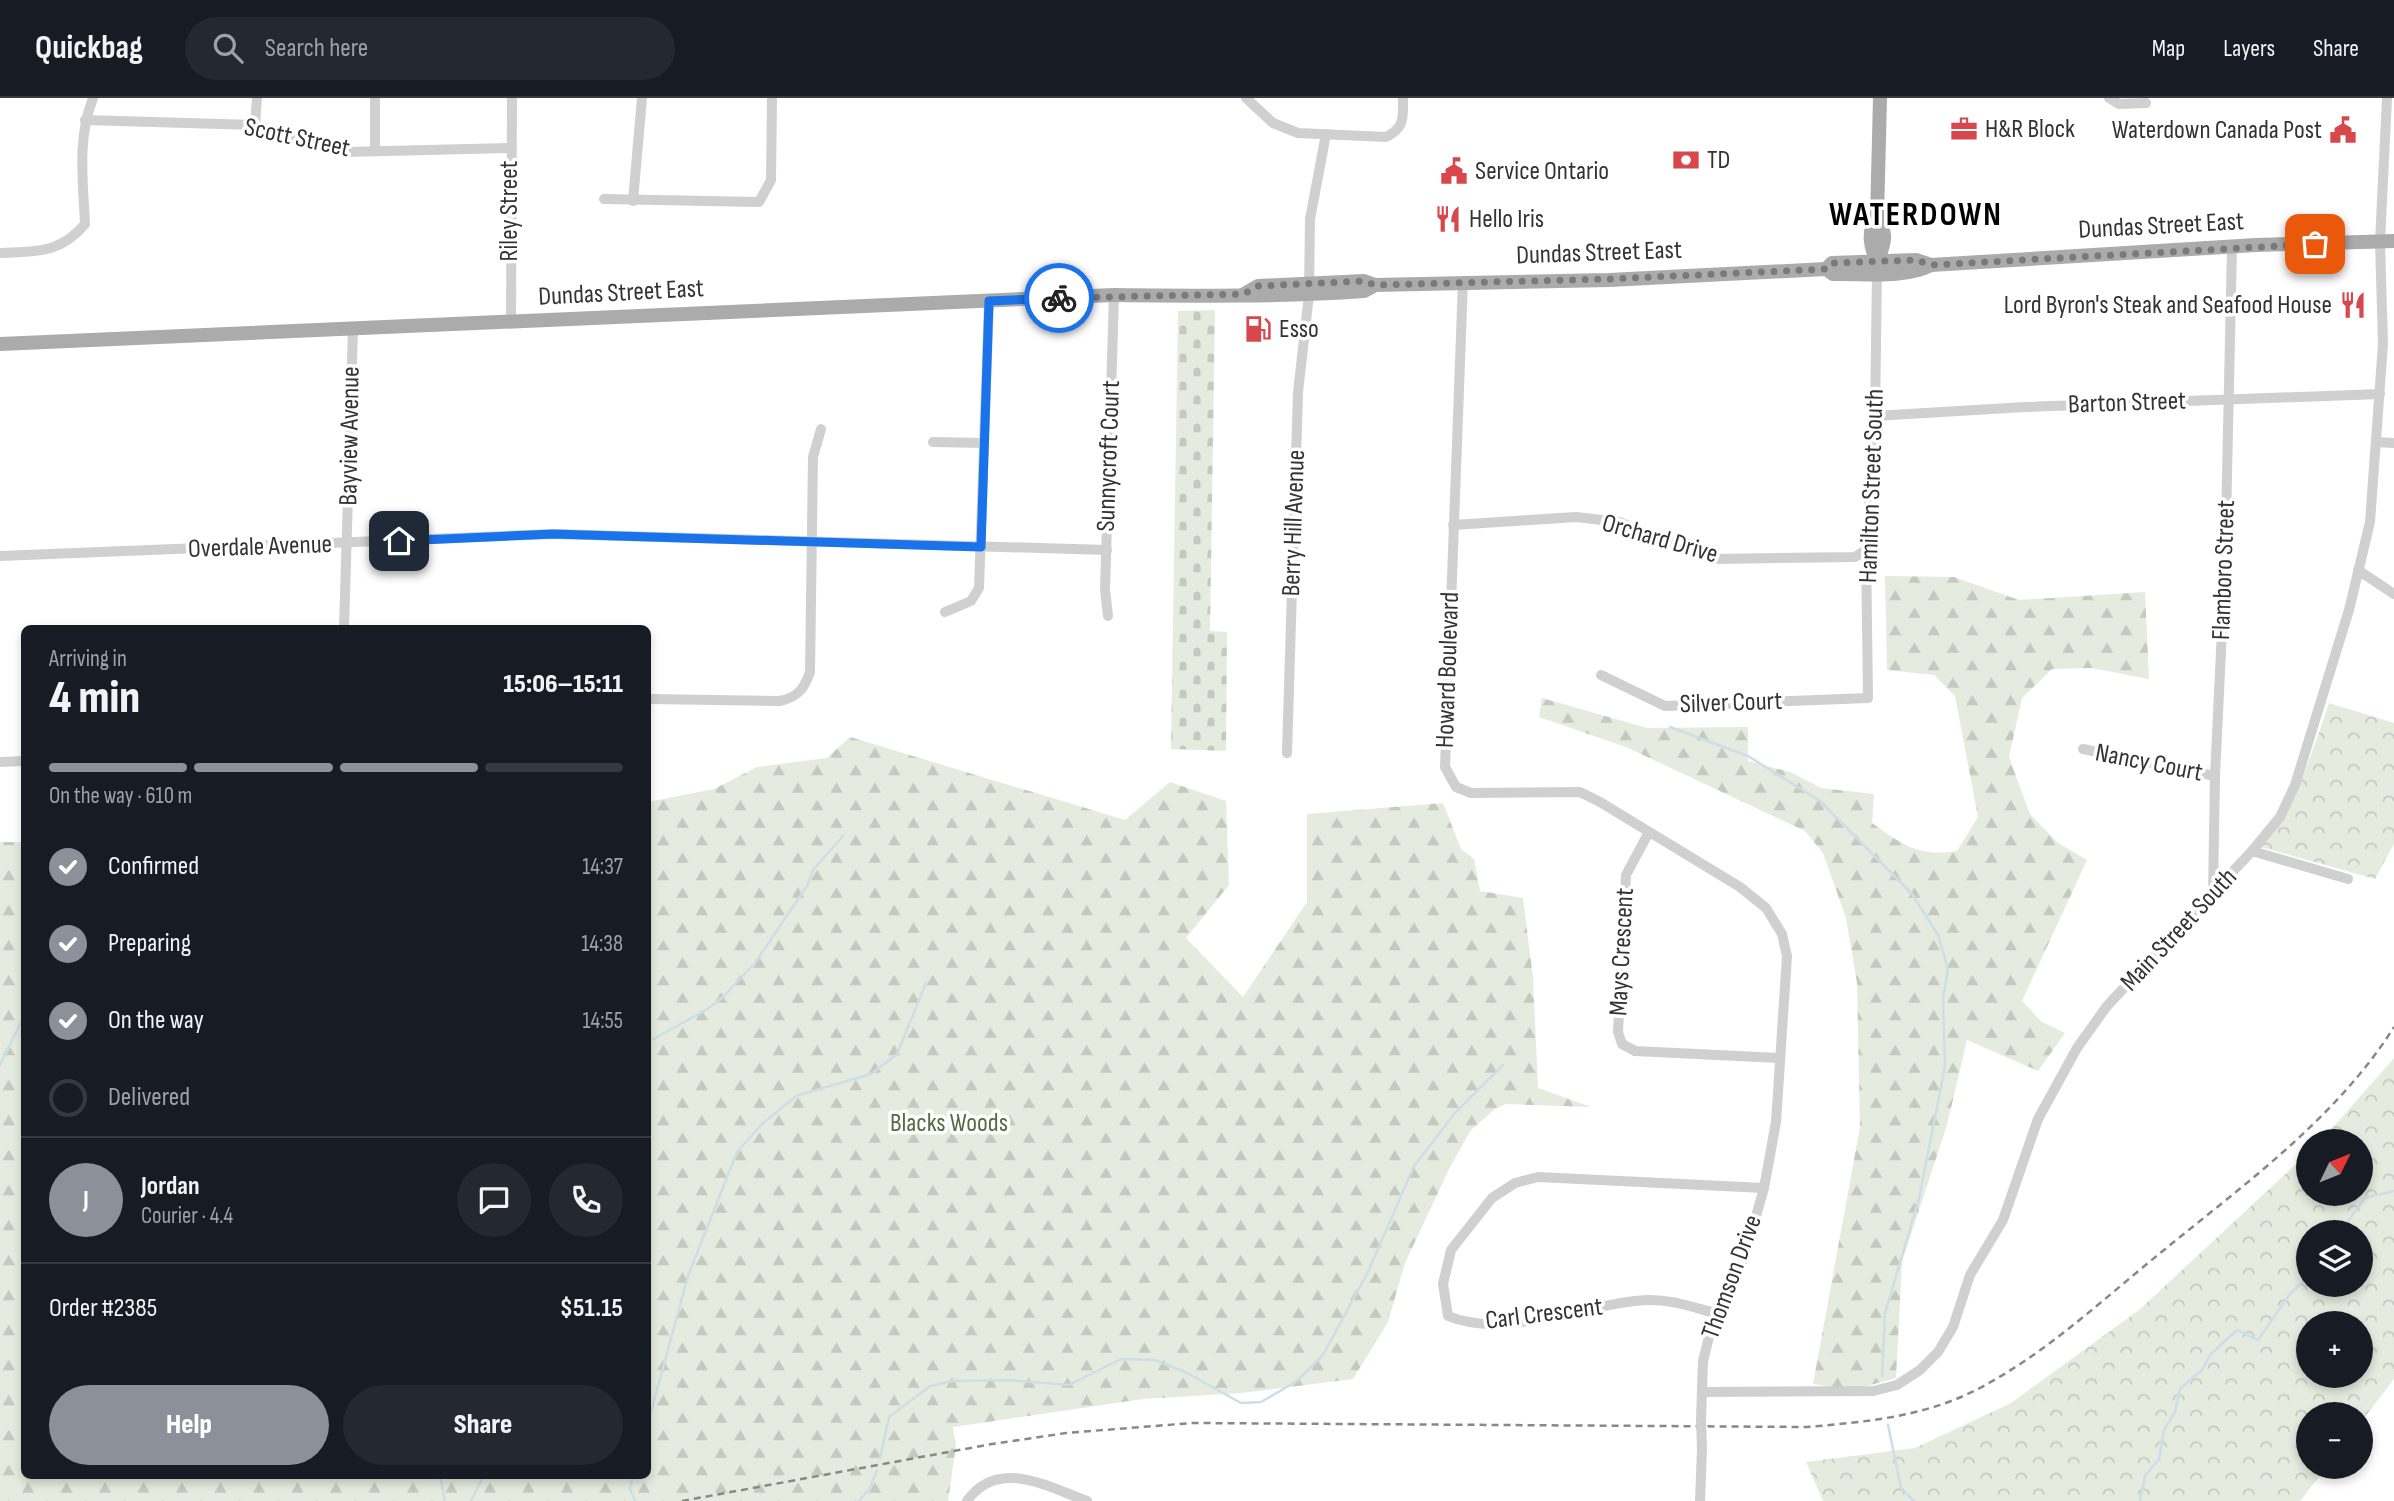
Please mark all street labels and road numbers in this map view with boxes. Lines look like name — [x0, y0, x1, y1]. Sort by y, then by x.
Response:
street label: Scott Street — [241, 112, 353, 164]
street label: Riley Street — [494, 160, 525, 261]
street label: Dundas Street East — [2077, 206, 2245, 246]
street label: Dundas Street East — [1516, 235, 1682, 271]
street label: Dundas Street East — [537, 273, 705, 313]
street label: Bayview Avenue — [333, 366, 367, 506]
street label: Sunnycroft Court — [1091, 380, 1127, 532]
street label: Barton Street — [2067, 385, 2187, 421]
street label: Hamilton Street South — [1853, 388, 1891, 584]
street label: Berry Hill Avenue — [1276, 449, 1312, 597]
street label: Flamboro Street — [2206, 500, 2242, 640]
street label: Orchard Drive — [1599, 508, 1721, 570]
street label: Overdale Avenue — [187, 529, 333, 565]
street label: Howard Boulevard — [1430, 591, 1466, 749]
street label: Silver Court — [1679, 686, 1783, 720]
street label: Nancy Court — [2093, 737, 2205, 789]
street label: Main Street South — [2114, 862, 2244, 998]
street label: Mays Crescent — [1603, 887, 1641, 1017]
street label: Thomson Drive — [1695, 1211, 1769, 1343]
street label: Carl Crescent — [1484, 1291, 1604, 1337]

